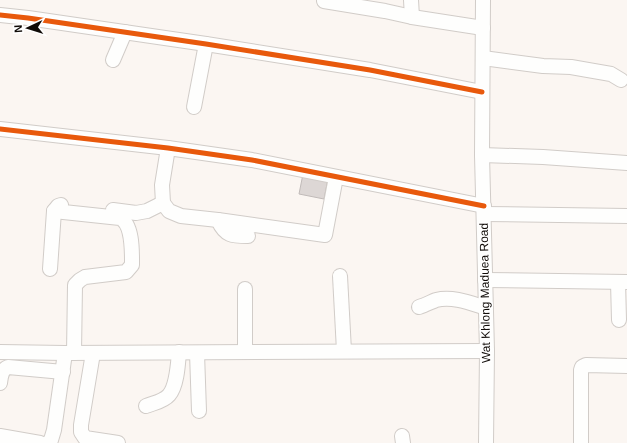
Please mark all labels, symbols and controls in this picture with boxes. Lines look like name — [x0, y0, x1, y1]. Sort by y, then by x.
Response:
north arrow — [8, 8, 48, 48]
text: N — [12, 24, 24, 33]
street label: Wat Khlong Maduea Road — [477, 223, 493, 363]

